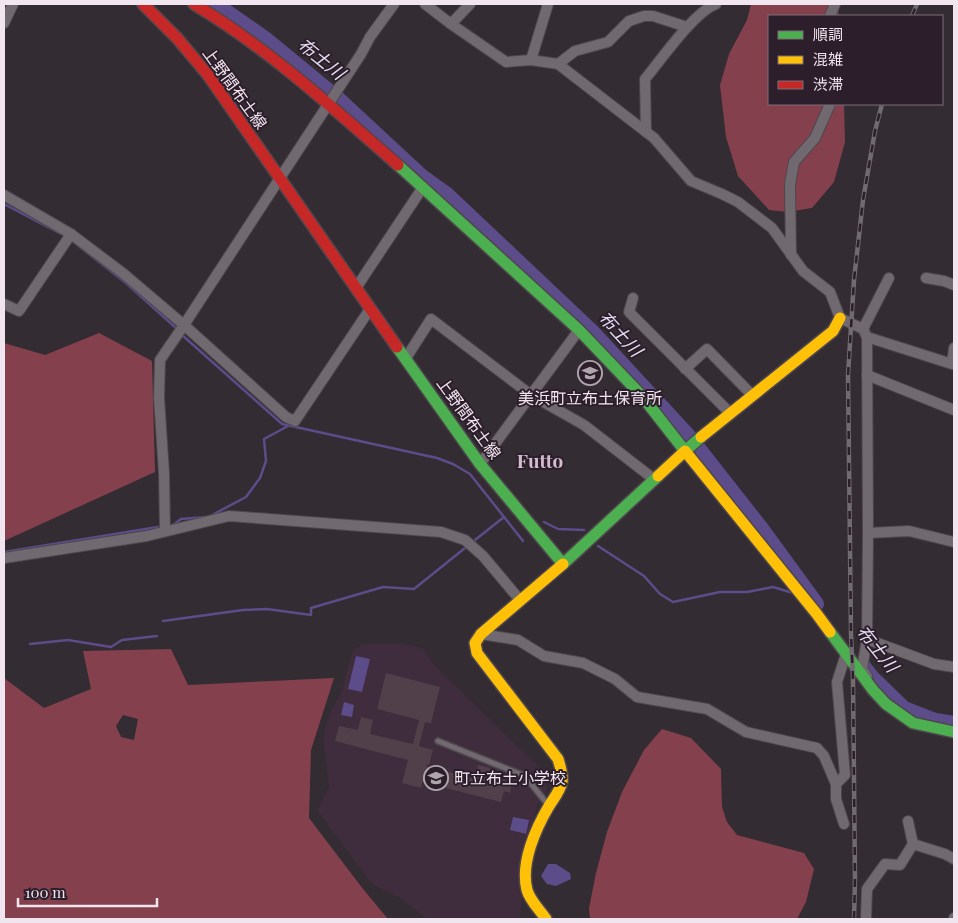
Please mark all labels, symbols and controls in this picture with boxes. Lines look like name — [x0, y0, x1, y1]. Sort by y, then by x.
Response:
legend — [768, 15, 943, 105]
text: 順調 — [813, 24, 843, 44]
water label: 布土川 — [293, 32, 352, 86]
street label: 上野間布土線 — [199, 43, 272, 133]
text: 混雑 — [813, 49, 843, 69]
text: 渋滞 — [813, 74, 843, 94]
water label: 布土川 — [594, 305, 649, 363]
school or university icon: 美浜町立布土保育所 — [577, 360, 603, 386]
street label: 上野間布土線 — [433, 373, 506, 463]
place label: 美浜町立布土保育所 — [518, 387, 662, 408]
district label: Futto — [517, 447, 563, 473]
water label: 布土川 — [851, 620, 905, 678]
school or university icon: 町立布土小学校 — [423, 765, 449, 791]
place label: 町立布土小学校 — [454, 767, 566, 788]
scale bar — [18, 876, 156, 908]
text: 100 m — [25, 882, 66, 902]

